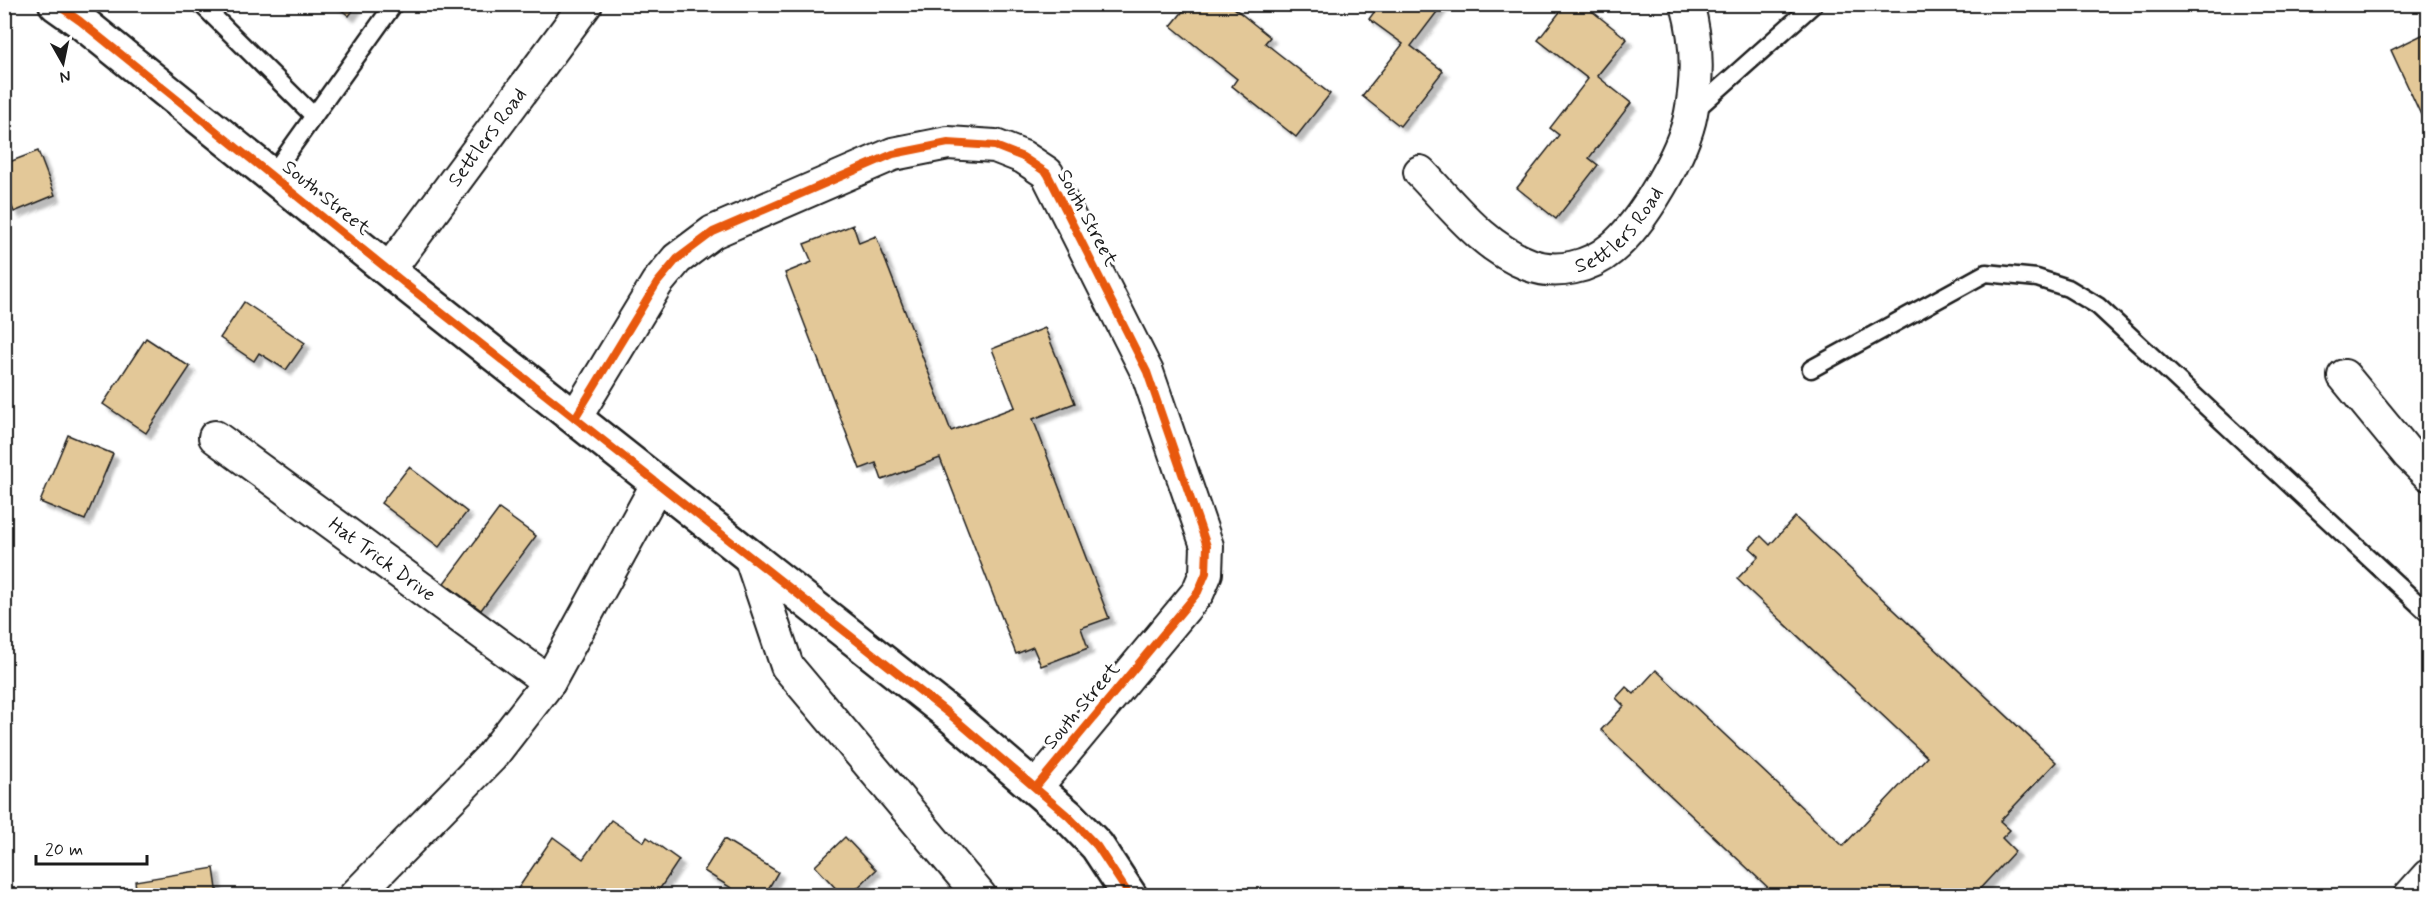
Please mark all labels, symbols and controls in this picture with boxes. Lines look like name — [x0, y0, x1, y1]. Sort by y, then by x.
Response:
north arrow — [33, 33, 93, 93]
text: N — [58, 65, 72, 88]
street label: Settlers Road — [441, 82, 533, 193]
street label: South Street — [276, 154, 376, 242]
street label: South Street — [1050, 165, 1124, 271]
street label: Settlers Road — [1571, 182, 1670, 280]
street label: Hat Trick Drive — [323, 511, 441, 608]
street label: South Street — [1038, 657, 1127, 755]
scale bar — [36, 828, 147, 866]
text: 20 m — [45, 838, 83, 862]

